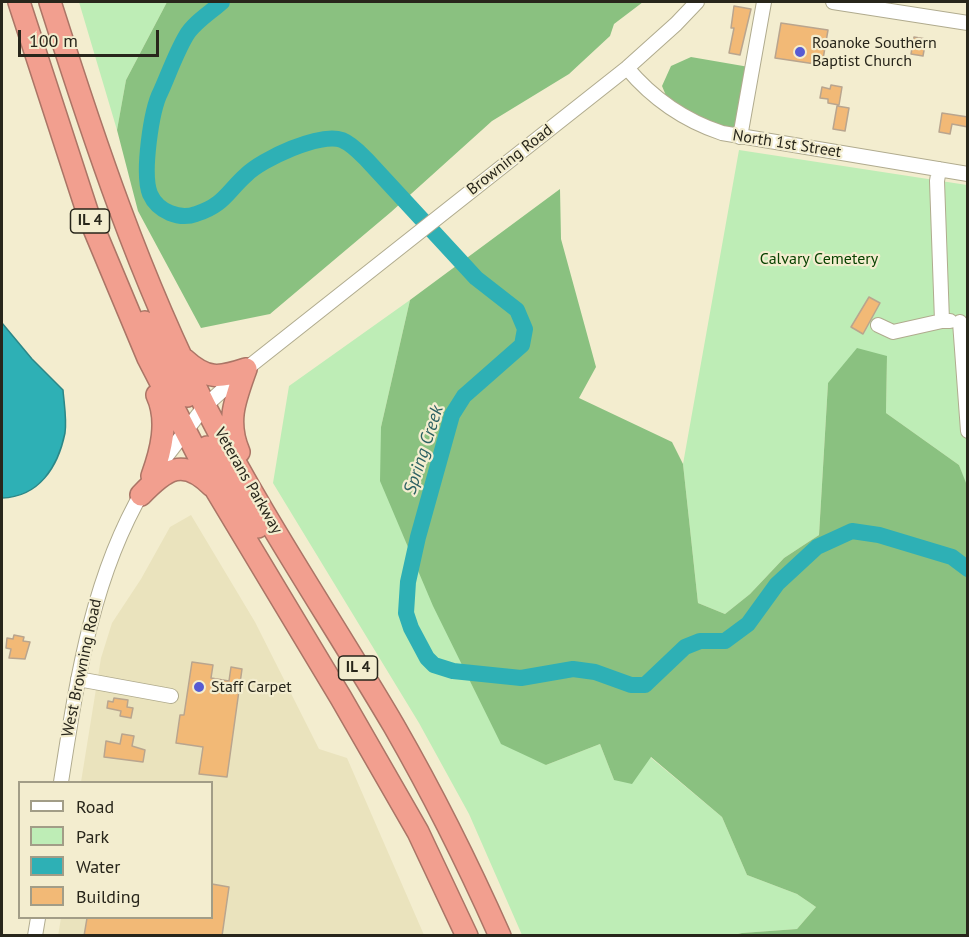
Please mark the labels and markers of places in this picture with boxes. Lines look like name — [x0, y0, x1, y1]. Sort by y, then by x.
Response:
place label: Roanoke Southern Baptist Church — [812, 33, 937, 71]
marker: Roanoke Southern Baptist Church — [793, 45, 807, 59]
place label: Staff Carpet — [211, 677, 292, 697]
marker: Staff Carpet — [192, 680, 206, 694]

